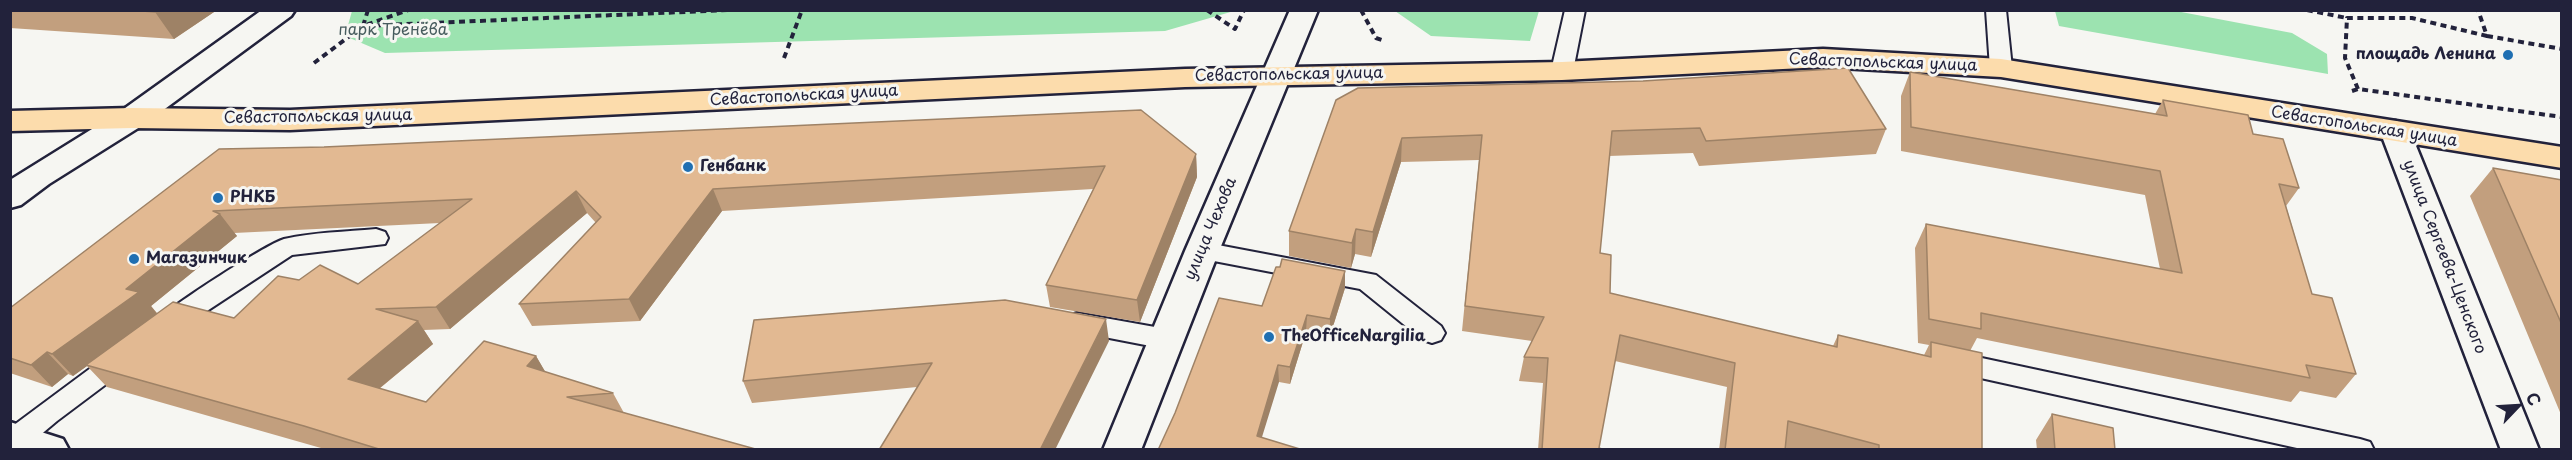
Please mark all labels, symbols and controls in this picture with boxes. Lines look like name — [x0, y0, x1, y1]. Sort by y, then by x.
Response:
park label: парк Тренёва — [338, 21, 448, 41]
place label: площадь Ленина — [2356, 45, 2496, 65]
marker: площадь Ленина — [2501, 48, 2515, 62]
street label: Севастопольская улица — [1788, 50, 1978, 76]
street label: Севастопольская улица — [1195, 64, 1383, 86]
street label: Севастопольская улица — [709, 81, 899, 111]
street label: Севастопольская улица — [2269, 103, 2459, 151]
street label: Севастопольская улица — [224, 106, 412, 128]
place label: Генбанк — [700, 157, 766, 177]
street label: улица Сергеева-Ценского — [2398, 157, 2490, 357]
marker: Генбанк — [681, 160, 695, 174]
street label: улица Чехова — [1181, 175, 1241, 283]
place label: РНКБ — [230, 188, 275, 208]
marker: РНКБ — [211, 191, 225, 205]
place label: Магазинчик — [146, 249, 247, 269]
marker: Магазинчик — [127, 252, 141, 266]
place label: TheOfficeNargilia — [1281, 327, 1426, 347]
marker: TheOfficeNargilia — [1262, 330, 1276, 344]
north arrow — [2488, 376, 2548, 436]
text: С — [2521, 388, 2548, 409]

